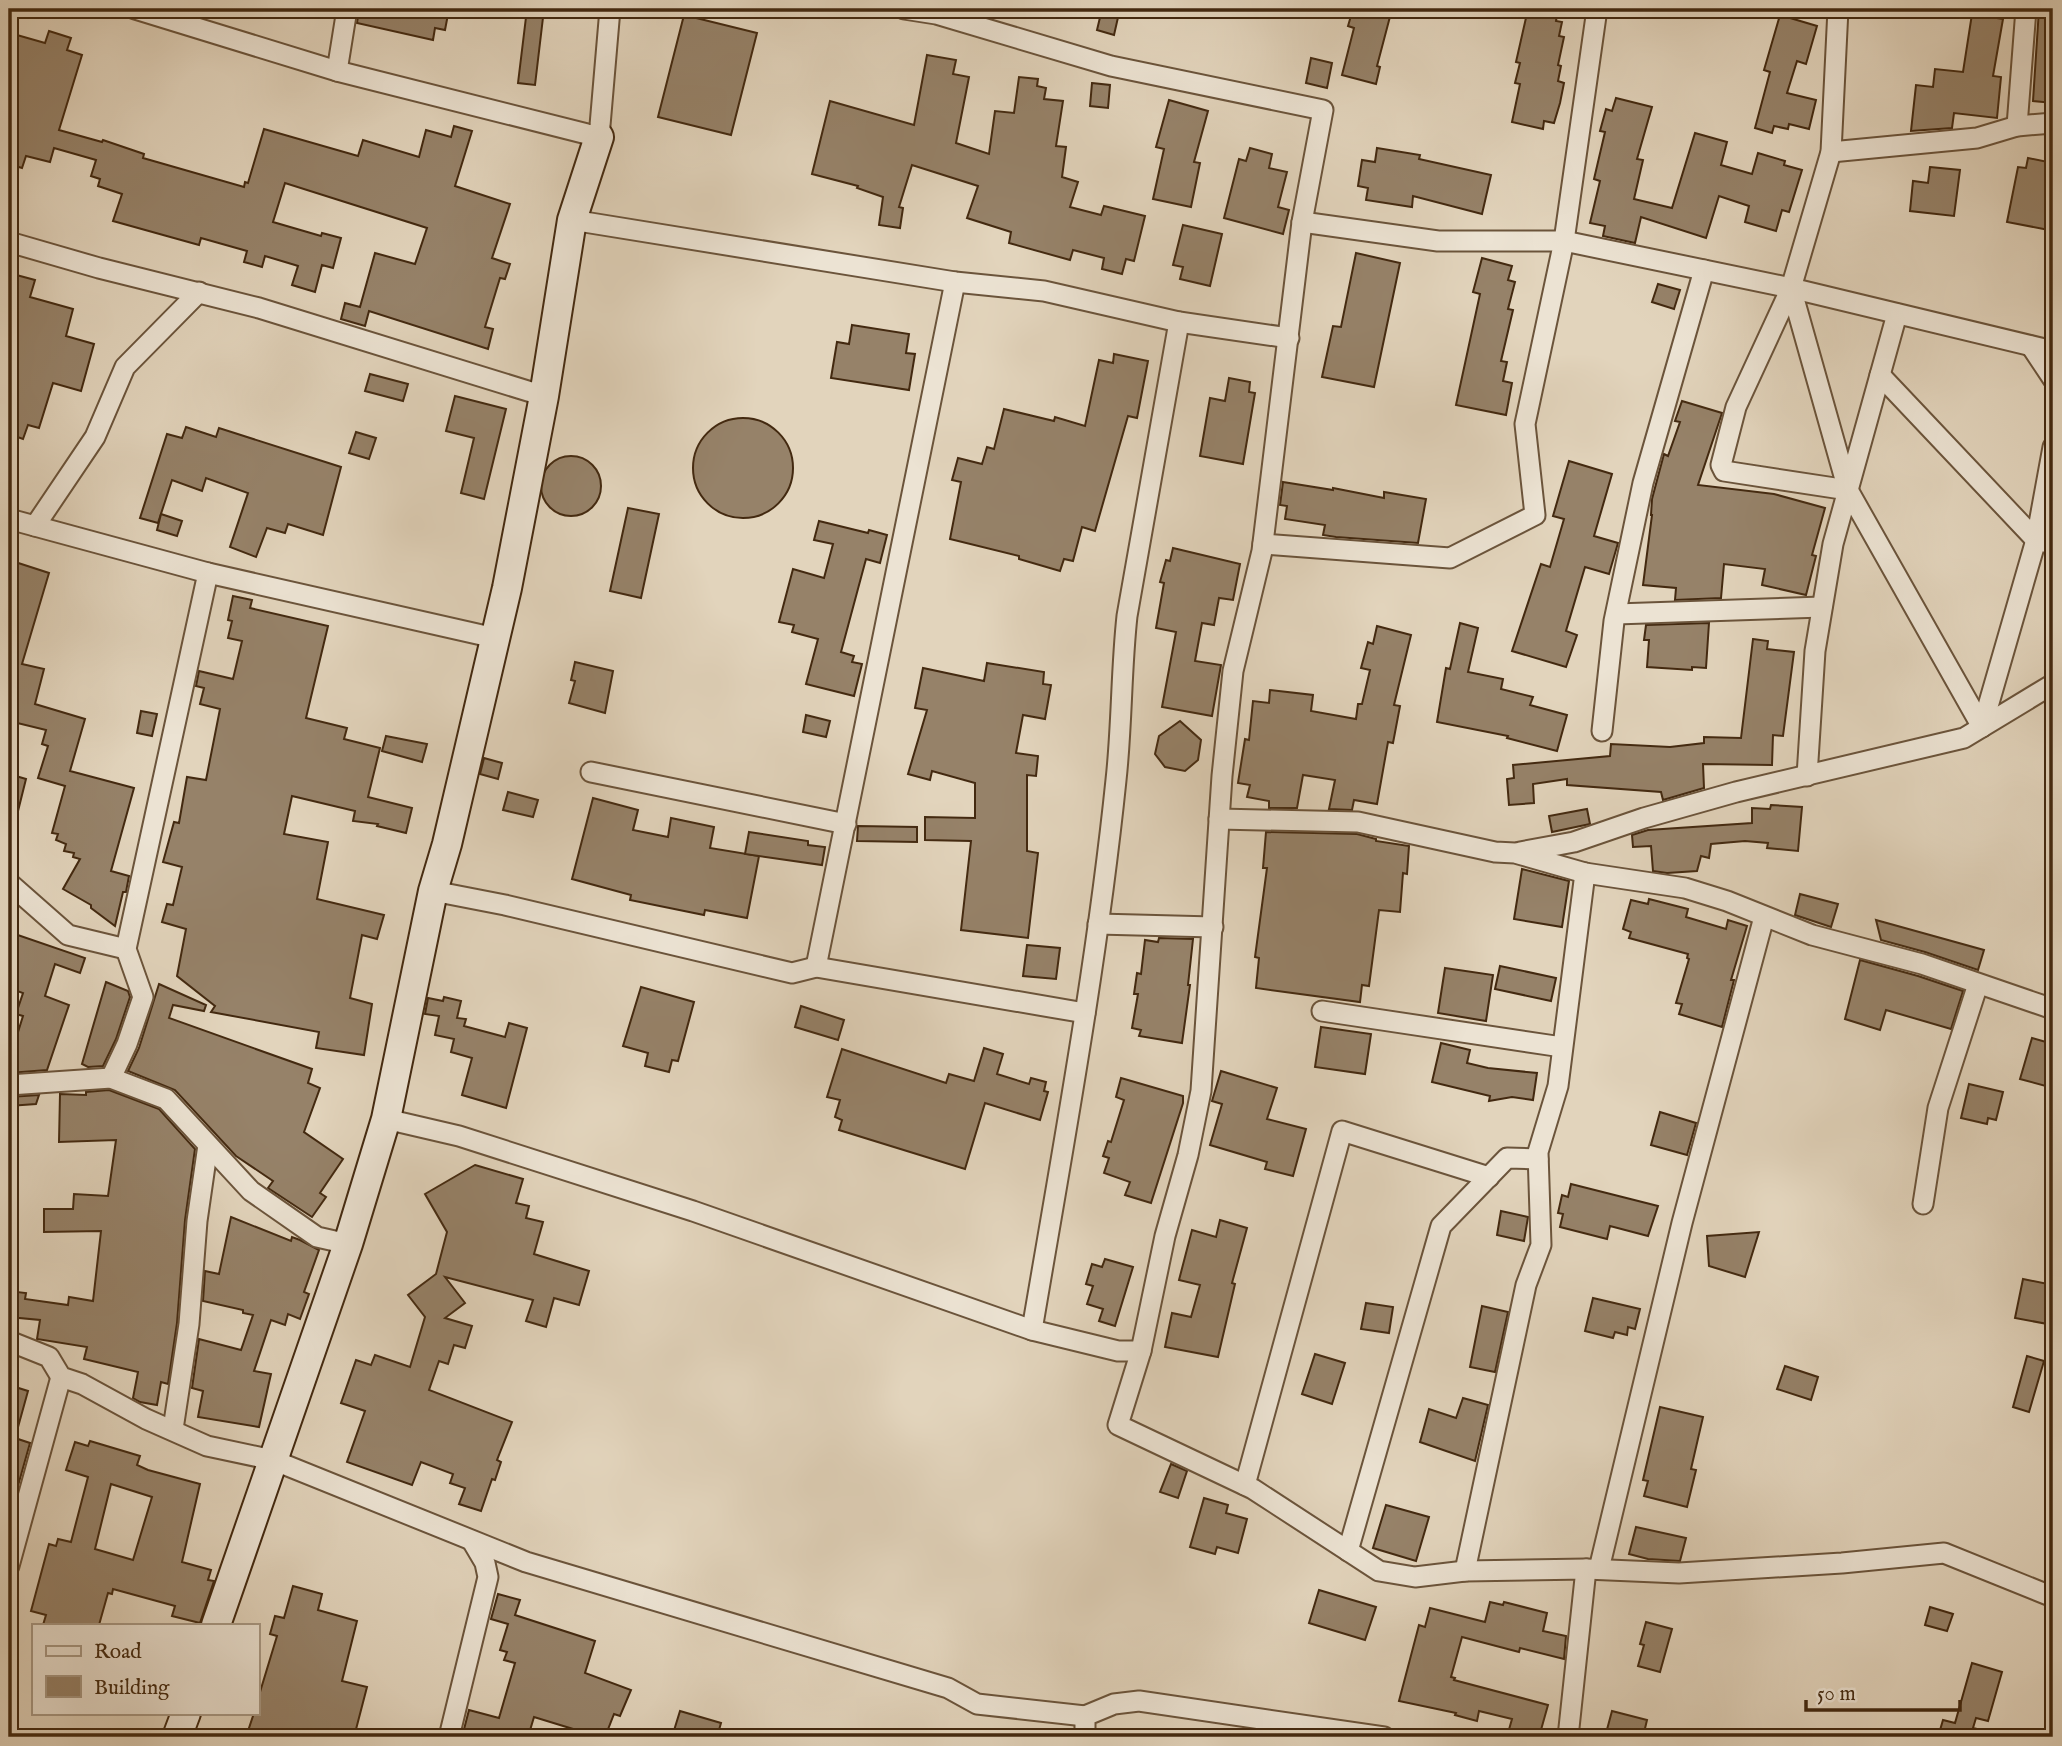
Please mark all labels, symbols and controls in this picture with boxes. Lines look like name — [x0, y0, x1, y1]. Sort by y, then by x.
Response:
legend — [32, 1624, 259, 1714]
text: Road — [94, 1639, 142, 1666]
scale bar — [1806, 1669, 1960, 1713]
text: Building — [94, 1675, 170, 1702]
text: 50 m — [1817, 1681, 1856, 1708]

